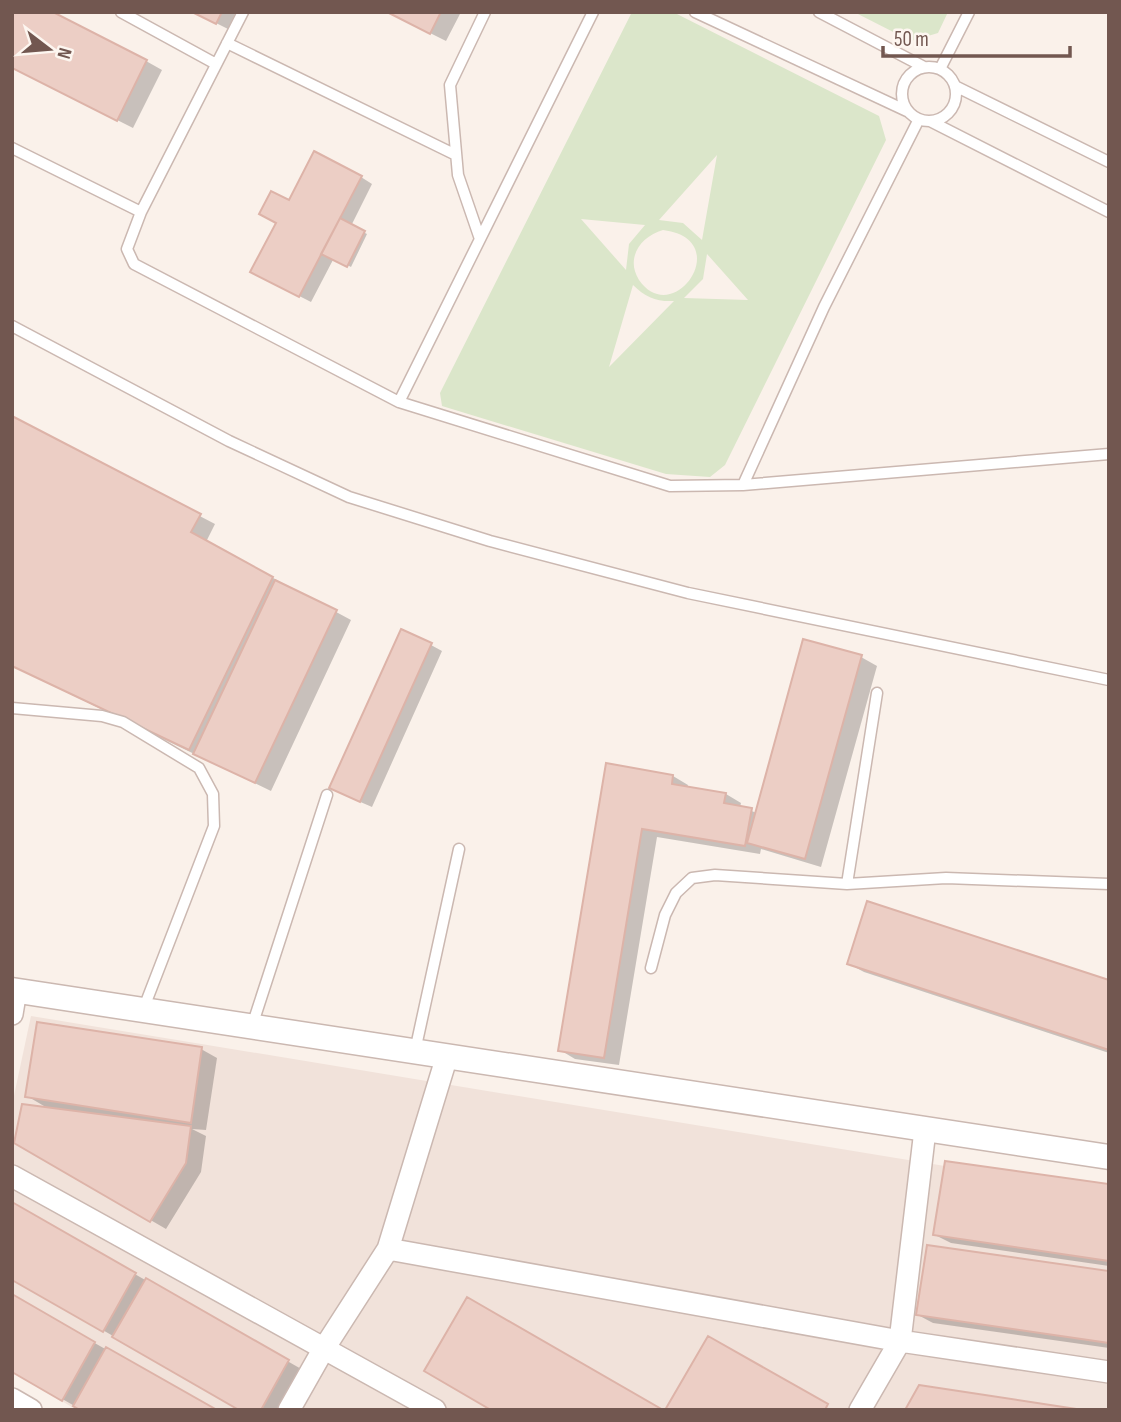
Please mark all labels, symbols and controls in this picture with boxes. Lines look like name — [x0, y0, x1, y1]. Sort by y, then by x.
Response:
north arrow — [14, 14, 84, 84]
scale bar — [883, 14, 1070, 58]
text: 50 m — [894, 27, 929, 52]
text: N — [51, 45, 76, 61]

